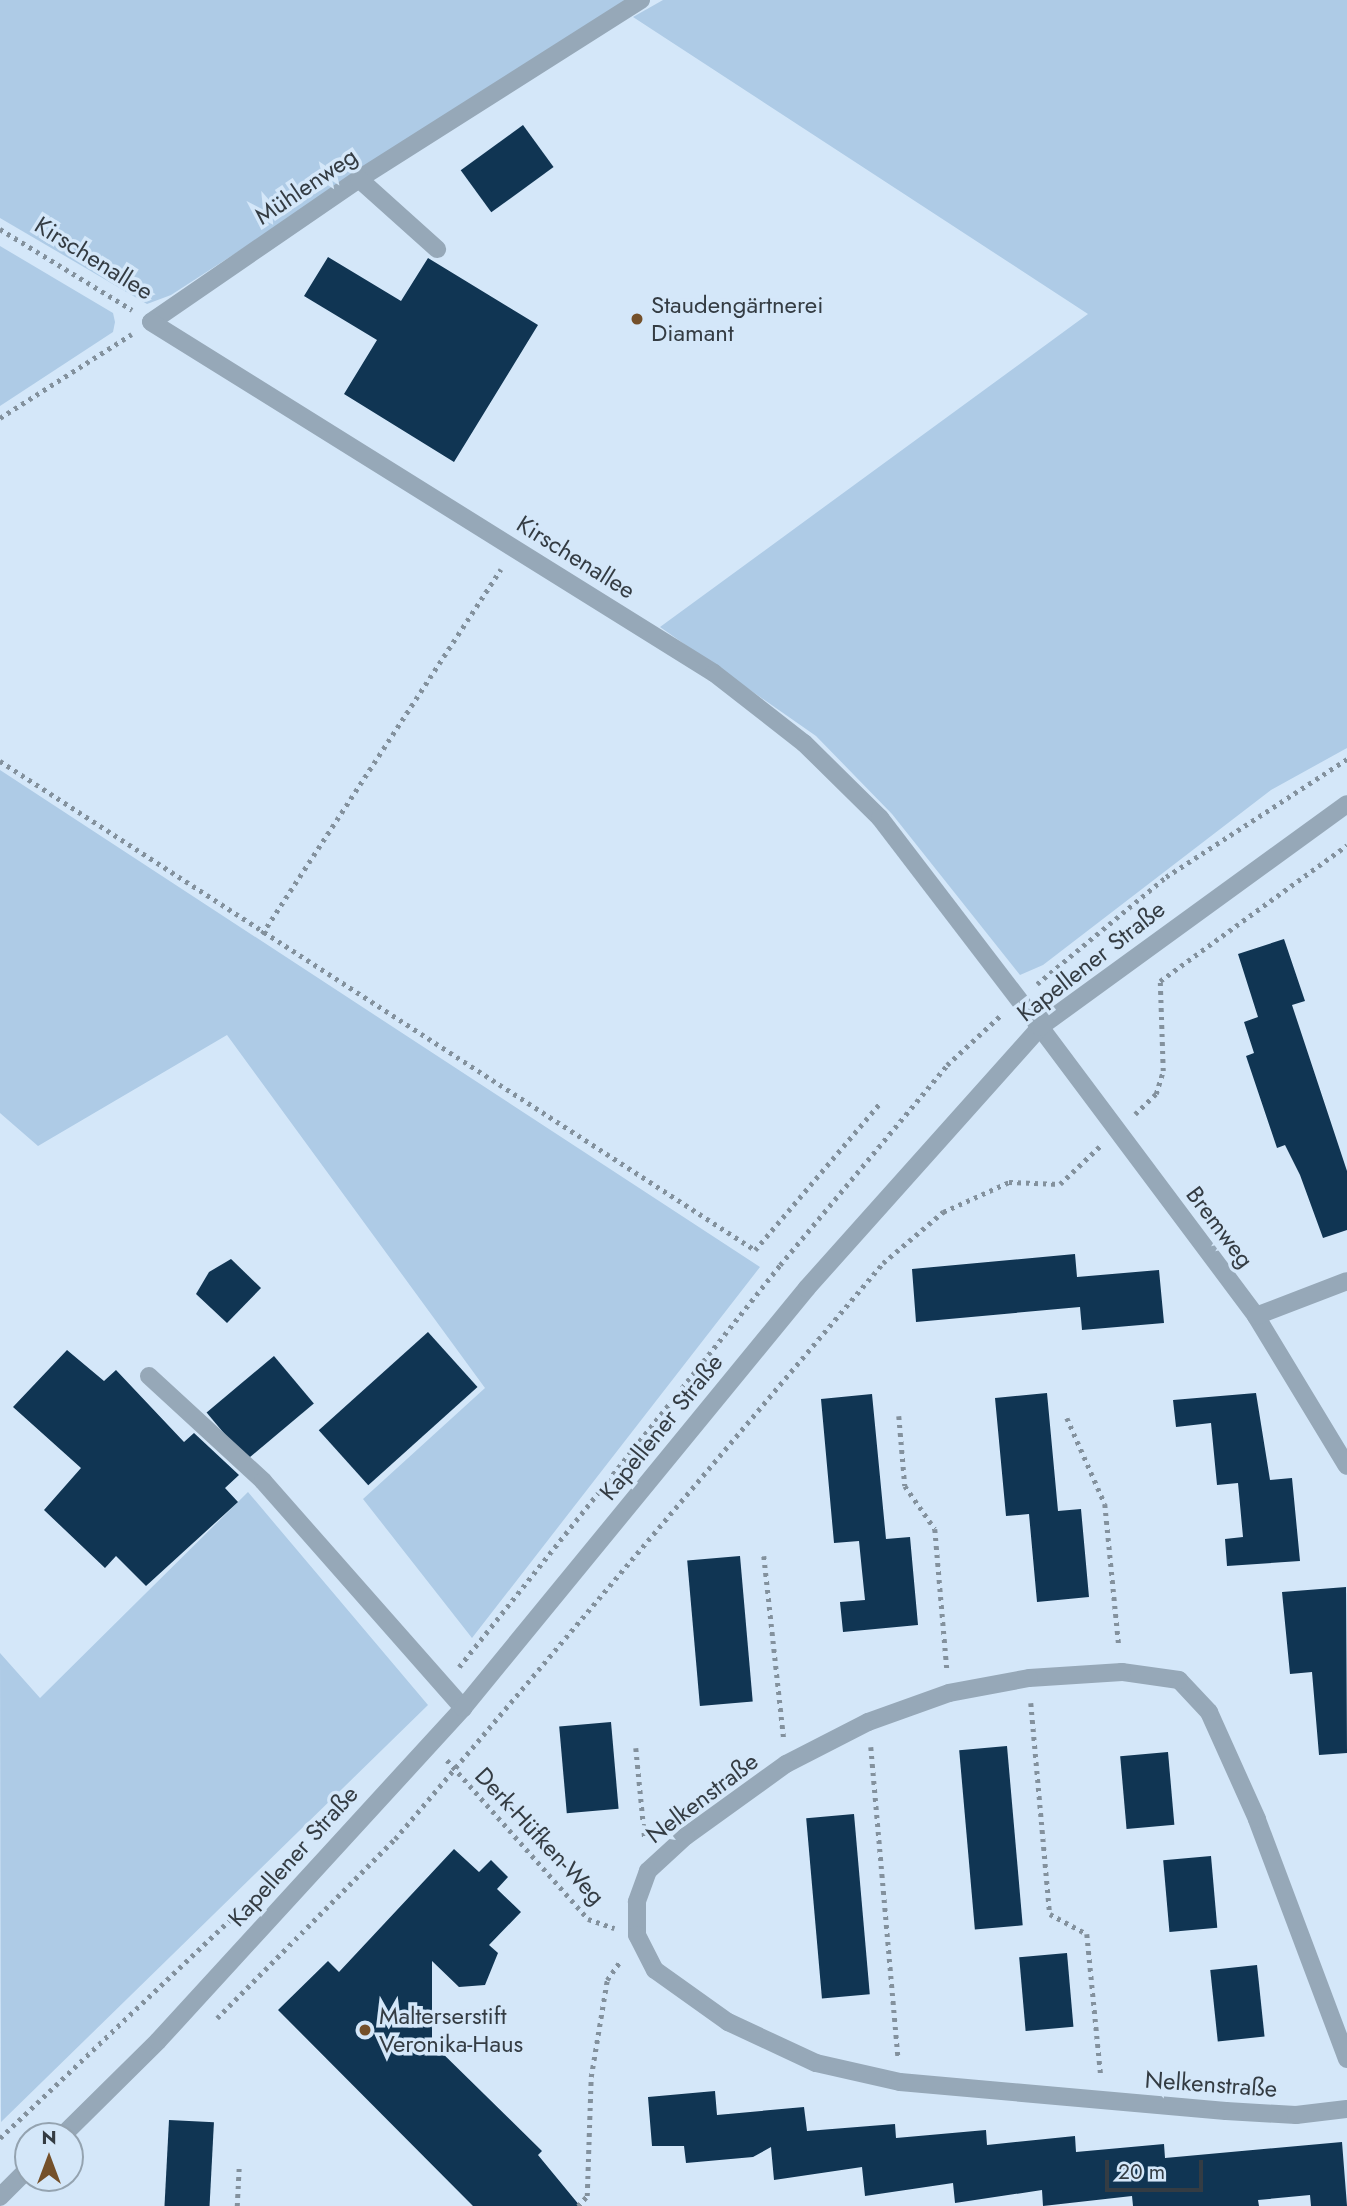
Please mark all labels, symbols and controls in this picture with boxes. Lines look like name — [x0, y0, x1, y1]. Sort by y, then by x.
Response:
street label: Mühlenweg — [249, 141, 363, 231]
street label: Kirschenallee — [30, 210, 158, 306]
place label: Staudengärtnerei Diamant — [651, 291, 823, 347]
marker: Staudengärtnerei Diamant — [629, 311, 645, 327]
street label: Kirschenallee — [512, 509, 640, 605]
street label: Kapellener Straße — [1011, 894, 1171, 1028]
street label: Bremweg — [1180, 1181, 1260, 1273]
street label: Kapellener Straße — [593, 1348, 729, 1506]
street label: Nelkenstraße — [640, 1747, 764, 1849]
street label: Derk-Hüfken-Weg — [469, 1761, 611, 1911]
street label: Kapellener Straße — [222, 1780, 364, 1932]
place label: Malterserstift Veronika-Haus — [379, 2002, 523, 2058]
marker: Malterserstift Veronika-Haus — [357, 2022, 373, 2038]
street label: Nelkenstraße — [1144, 2065, 1278, 2103]
north arrow — [14, 2122, 84, 2192]
text: N — [41, 2124, 57, 2151]
scale bar — [1109, 2146, 1207, 2190]
text: 20 m — [1118, 2157, 1165, 2187]

